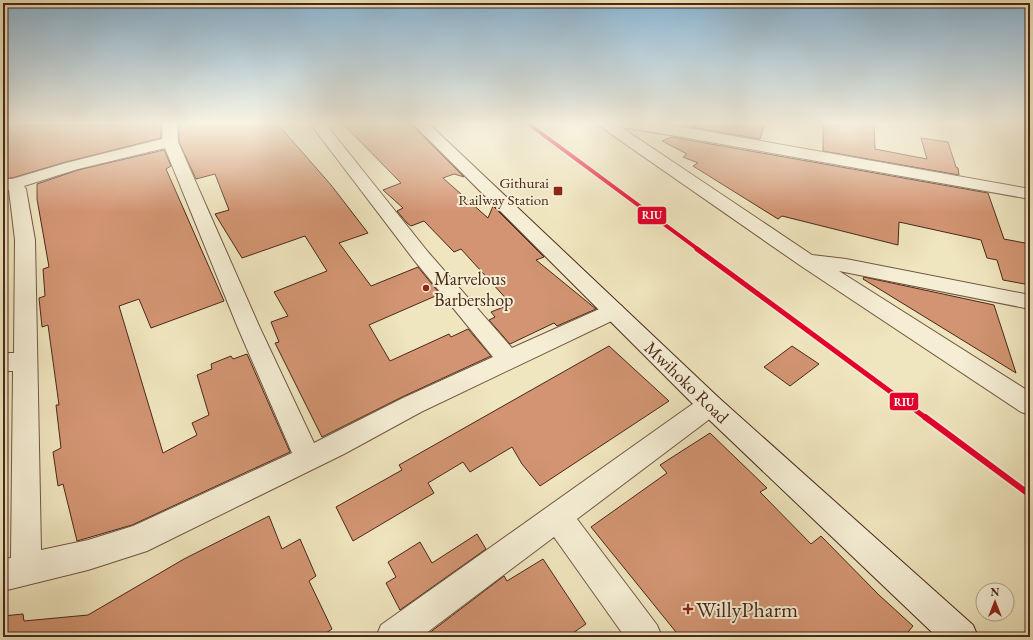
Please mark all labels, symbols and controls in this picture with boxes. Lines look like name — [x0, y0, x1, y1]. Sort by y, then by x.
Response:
place label: Githurai Railway Station — [458, 173, 549, 209]
marker: Githurai Railway Station — [552, 185, 564, 197]
line badge: RIU — [637, 206, 667, 225]
text: RIU — [642, 208, 663, 222]
place label: Marvelous Barbershop — [434, 267, 513, 311]
marker: Marvelous Barbershop — [421, 283, 431, 293]
street label: Mwihoko Road — [640, 336, 735, 429]
line badge: RIU — [889, 392, 919, 411]
text: RIU — [894, 395, 915, 409]
north arrow — [975, 582, 1015, 622]
text: N — [991, 585, 1000, 599]
place label: WillyPharm — [696, 595, 798, 624]
marker: WillyPharm — [683, 604, 693, 614]

